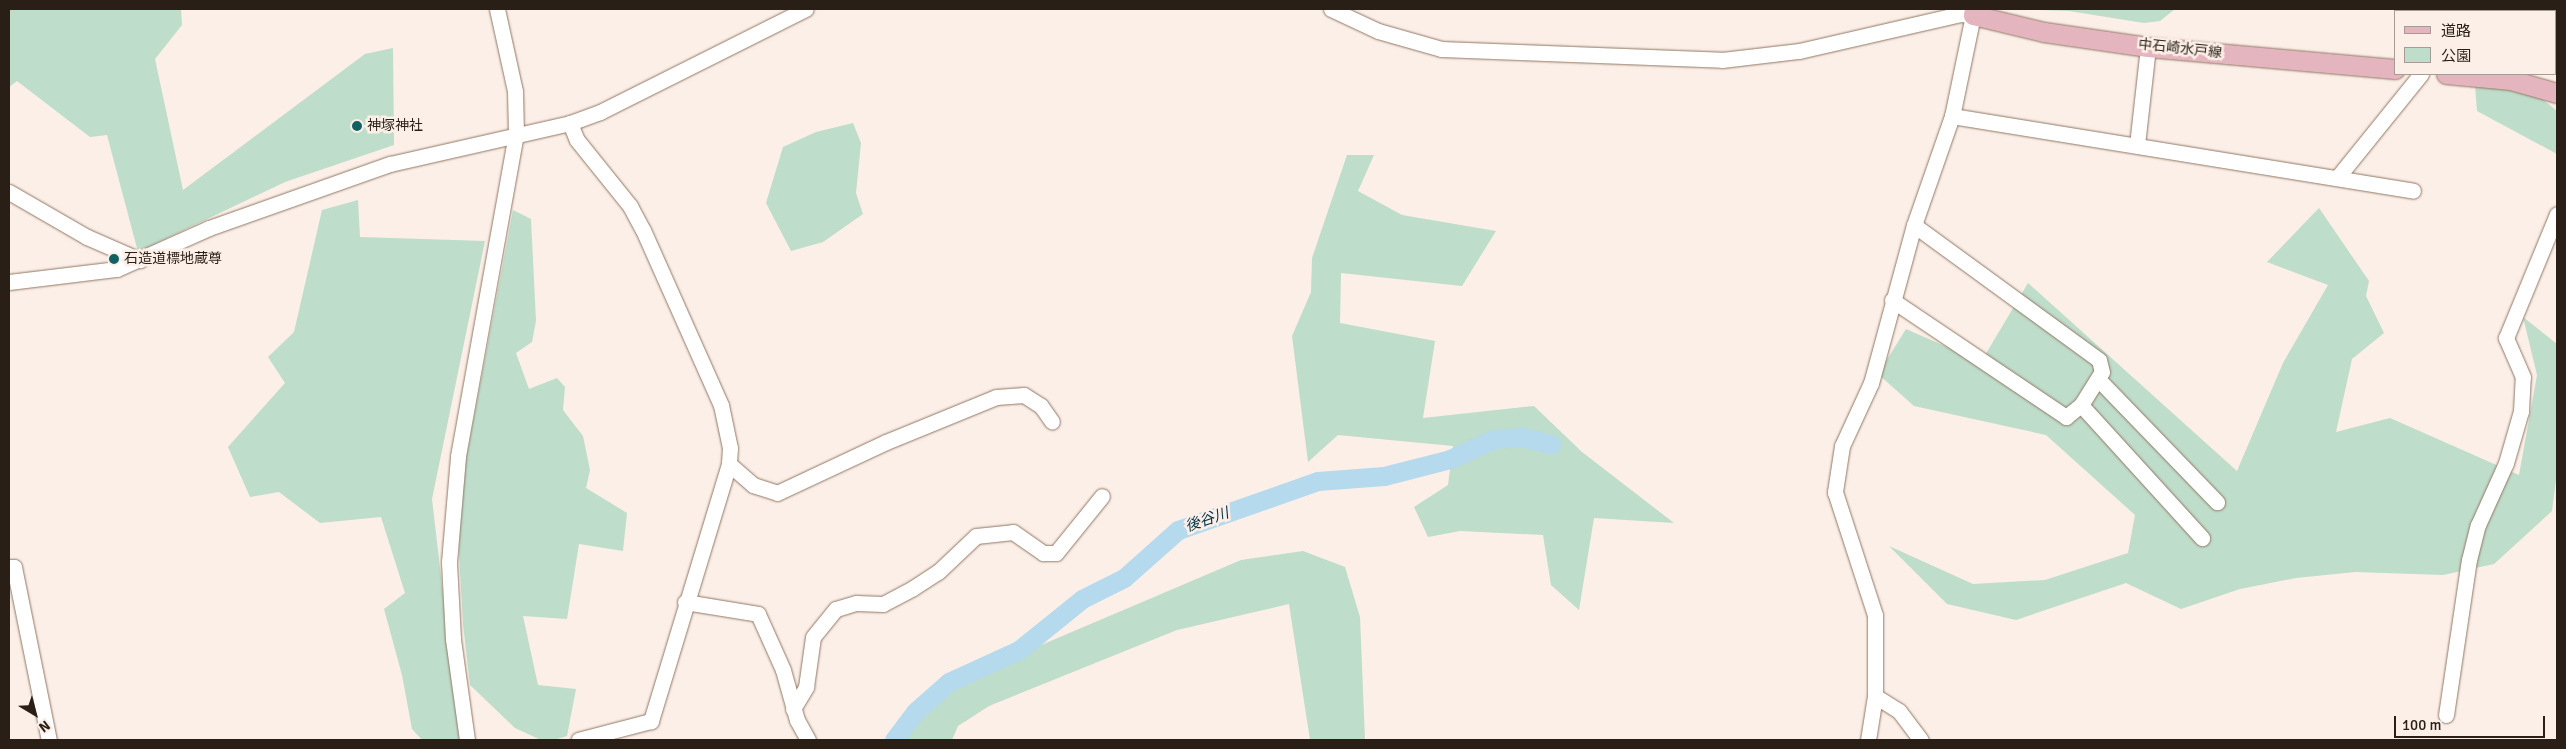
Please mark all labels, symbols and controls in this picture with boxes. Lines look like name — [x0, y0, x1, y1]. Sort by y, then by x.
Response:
legend — [2394, 10, 2556, 75]
text: 道路 — [2441, 22, 2471, 40]
street label: 中石崎水戸線 — [2137, 36, 2223, 62]
text: 公園 — [2441, 47, 2471, 65]
place label: 神塚神社 — [367, 118, 423, 134]
marker: 神塚神社 — [351, 120, 363, 132]
place label: 石造道標地蔵尊 — [124, 251, 222, 267]
marker: 石造道標地蔵尊 — [108, 253, 120, 265]
water label: 後谷川 — [1183, 504, 1231, 536]
north arrow — [10, 689, 60, 739]
scale bar — [2396, 706, 2547, 738]
text: 100 m — [2402, 716, 2442, 734]
text: N — [35, 717, 53, 736]

